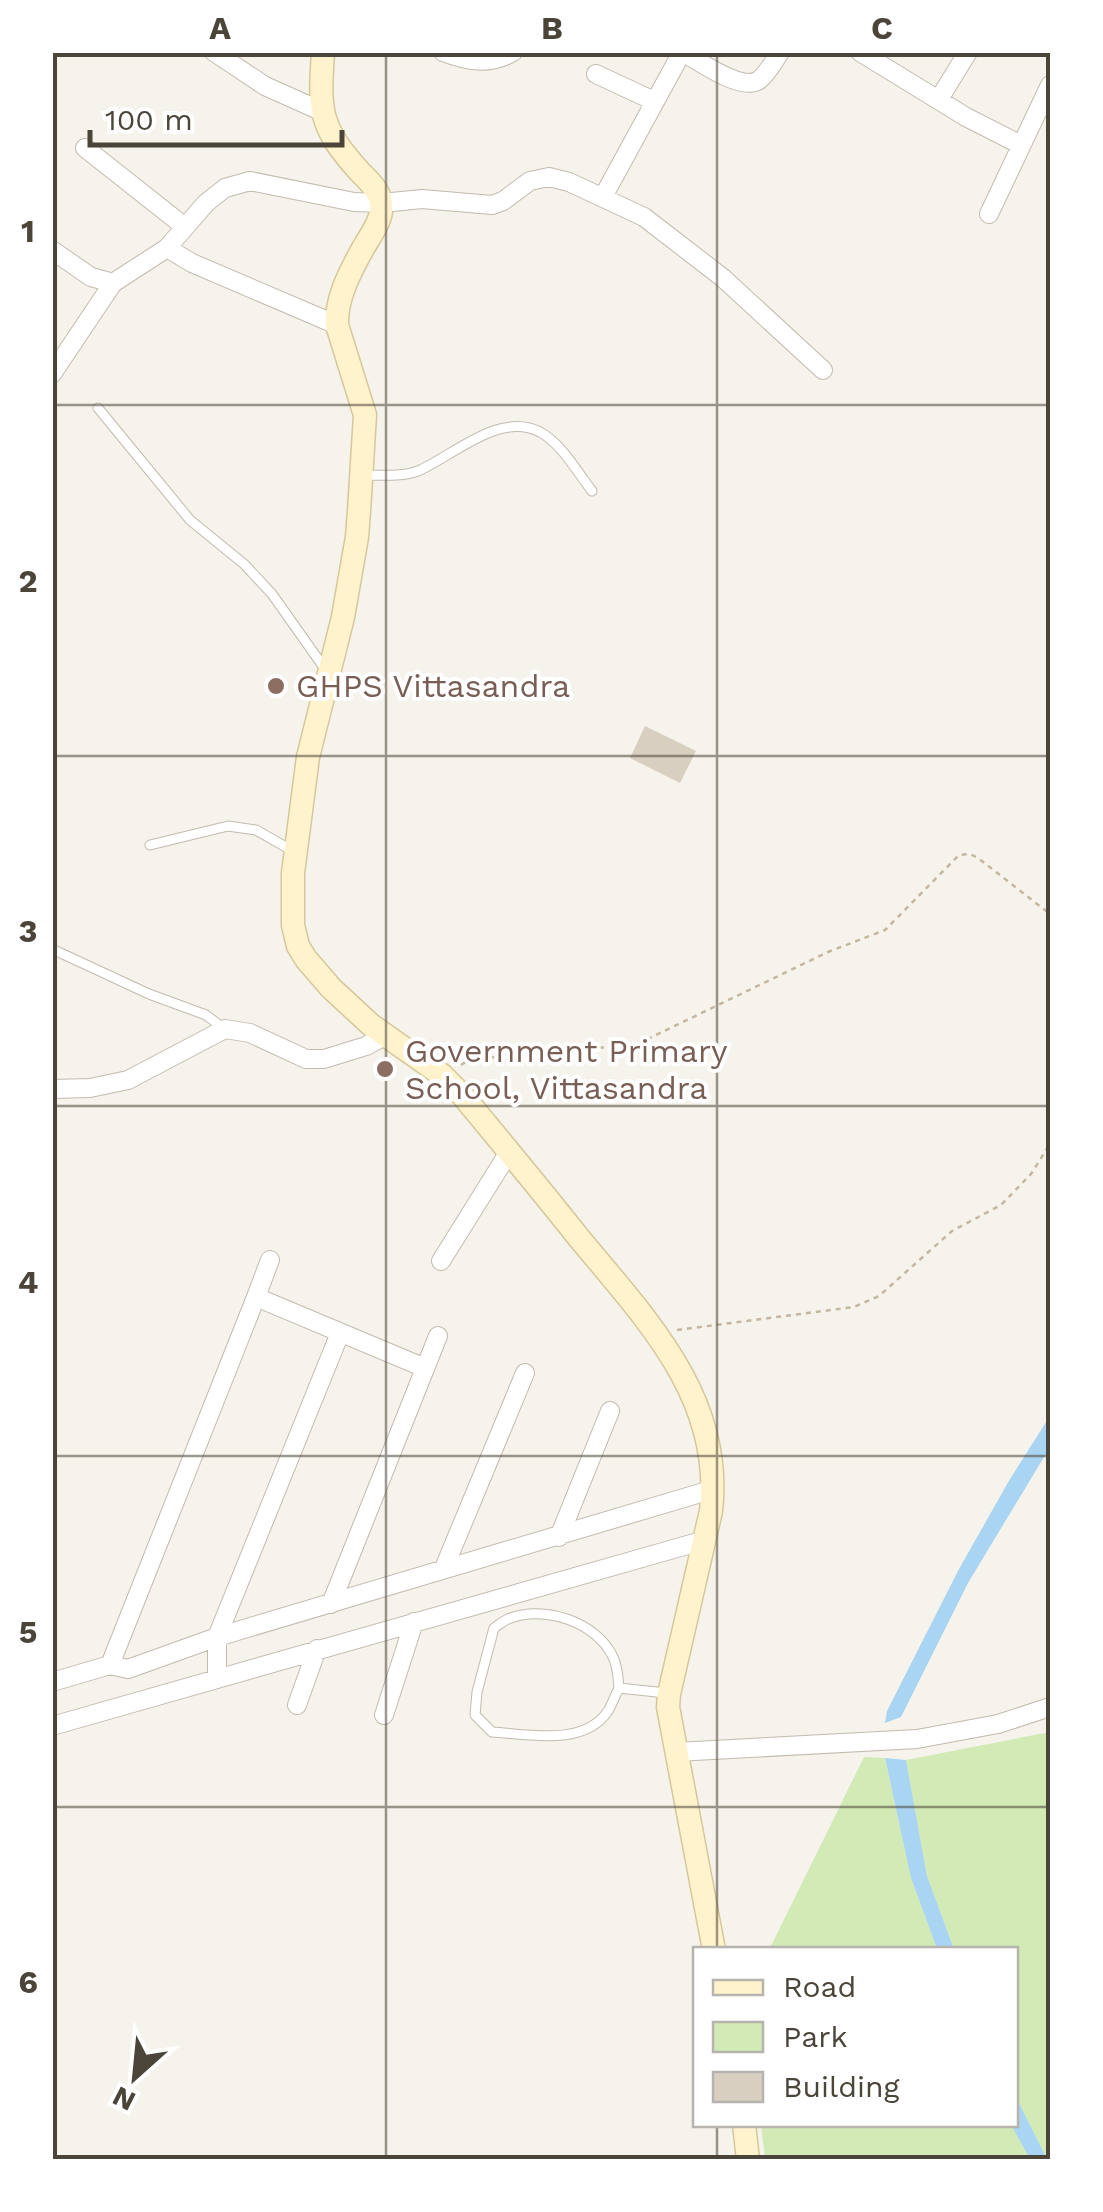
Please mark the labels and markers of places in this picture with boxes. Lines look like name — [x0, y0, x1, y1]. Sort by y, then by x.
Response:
place label: GHPS Vittasandra — [296, 667, 570, 705]
marker: GHPS Vittasandra — [265, 675, 287, 697]
place label: Government Primary School, Vittasandra — [405, 1032, 728, 1107]
marker: Government Primary School, Vittasandra — [374, 1058, 396, 1080]

